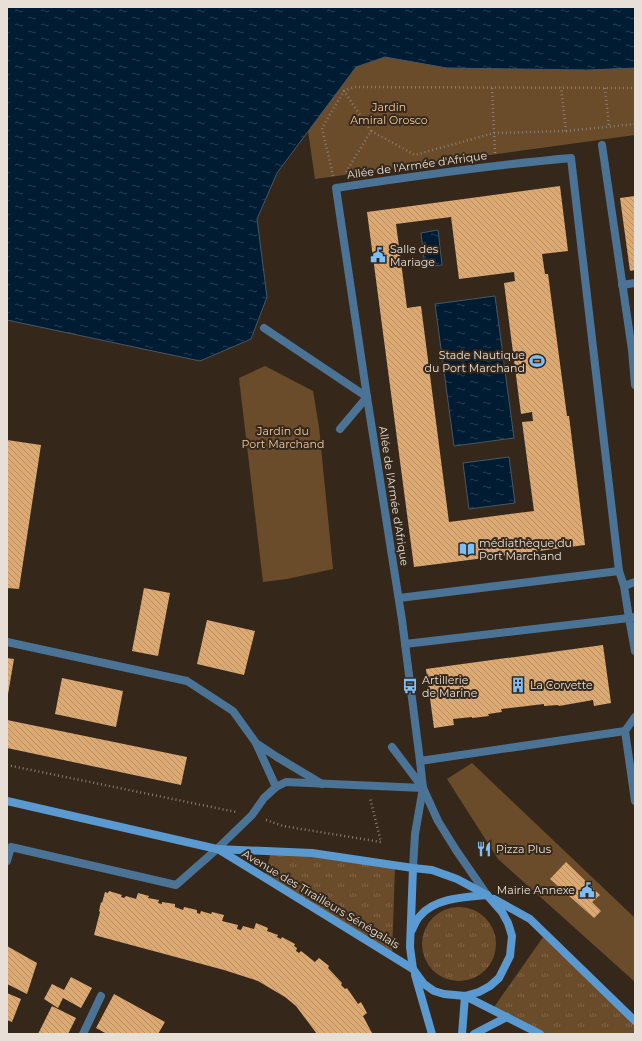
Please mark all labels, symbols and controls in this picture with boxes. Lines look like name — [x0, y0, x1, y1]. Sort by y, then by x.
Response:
park label: Jardin Amiral Orosco — [350, 100, 428, 127]
street label: Allée de l'Armée d'Afrique — [346, 148, 488, 182]
place label: Salle des Mariage — [390, 242, 439, 269]
public building icon: Salle des Mariage — [369, 246, 387, 264]
place label: Stade Nautique du Port Marchand — [424, 348, 525, 375]
sports icon: Stade Nautique du Port Marchand — [528, 352, 546, 370]
park label: Jardin du Port Marchand — [242, 424, 324, 451]
street label: Allée de l'Armée d'Afrique — [376, 425, 412, 567]
place label: médiathèque du Port Marchand — [479, 536, 572, 563]
library icon: médiathèque du Port Marchand — [458, 540, 476, 558]
place label: Artillerie de Marine — [422, 673, 478, 700]
building icon: La Corvette — [509, 676, 527, 694]
bus stop icon: Artillerie de Marine — [401, 677, 419, 695]
place label: La Corvette — [530, 678, 593, 692]
restaurant icon: Pizza Plus — [475, 840, 493, 858]
place label: Pizza Plus — [496, 842, 552, 856]
street label: Avenue des Tirailleurs Sénégalais — [240, 846, 403, 952]
public building icon: Mairie Annexe — [578, 881, 596, 899]
place label: Mairie Annexe — [497, 883, 575, 897]

